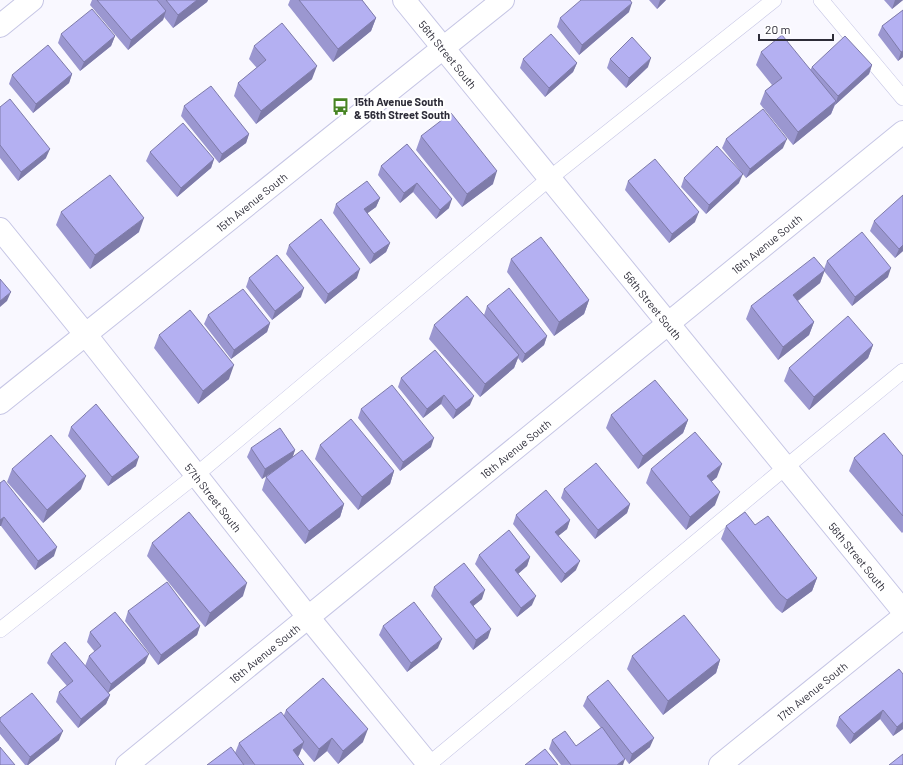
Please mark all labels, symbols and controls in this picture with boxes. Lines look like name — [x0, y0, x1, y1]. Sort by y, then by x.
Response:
scale bar — [759, 16, 833, 42]
street label: 56th Street South — [417, 18, 480, 91]
text: 20 m — [765, 22, 791, 36]
place label: 15th Avenue South & 56th Street South — [354, 95, 450, 121]
bus stop icon: 15th Avenue South & 56th Street South — [331, 97, 351, 117]
street label: 15th Avenue South — [213, 169, 289, 234]
street label: 16th Avenue South — [728, 211, 804, 276]
street label: 56th Street South — [622, 268, 685, 342]
street label: 16th Avenue South — [477, 416, 553, 481]
street label: 57th Street South — [183, 460, 245, 534]
street label: 56th Street South — [827, 519, 890, 593]
street label: 16th Avenue South — [226, 620, 302, 686]
street label: 17th Avenue South — [774, 658, 850, 723]

